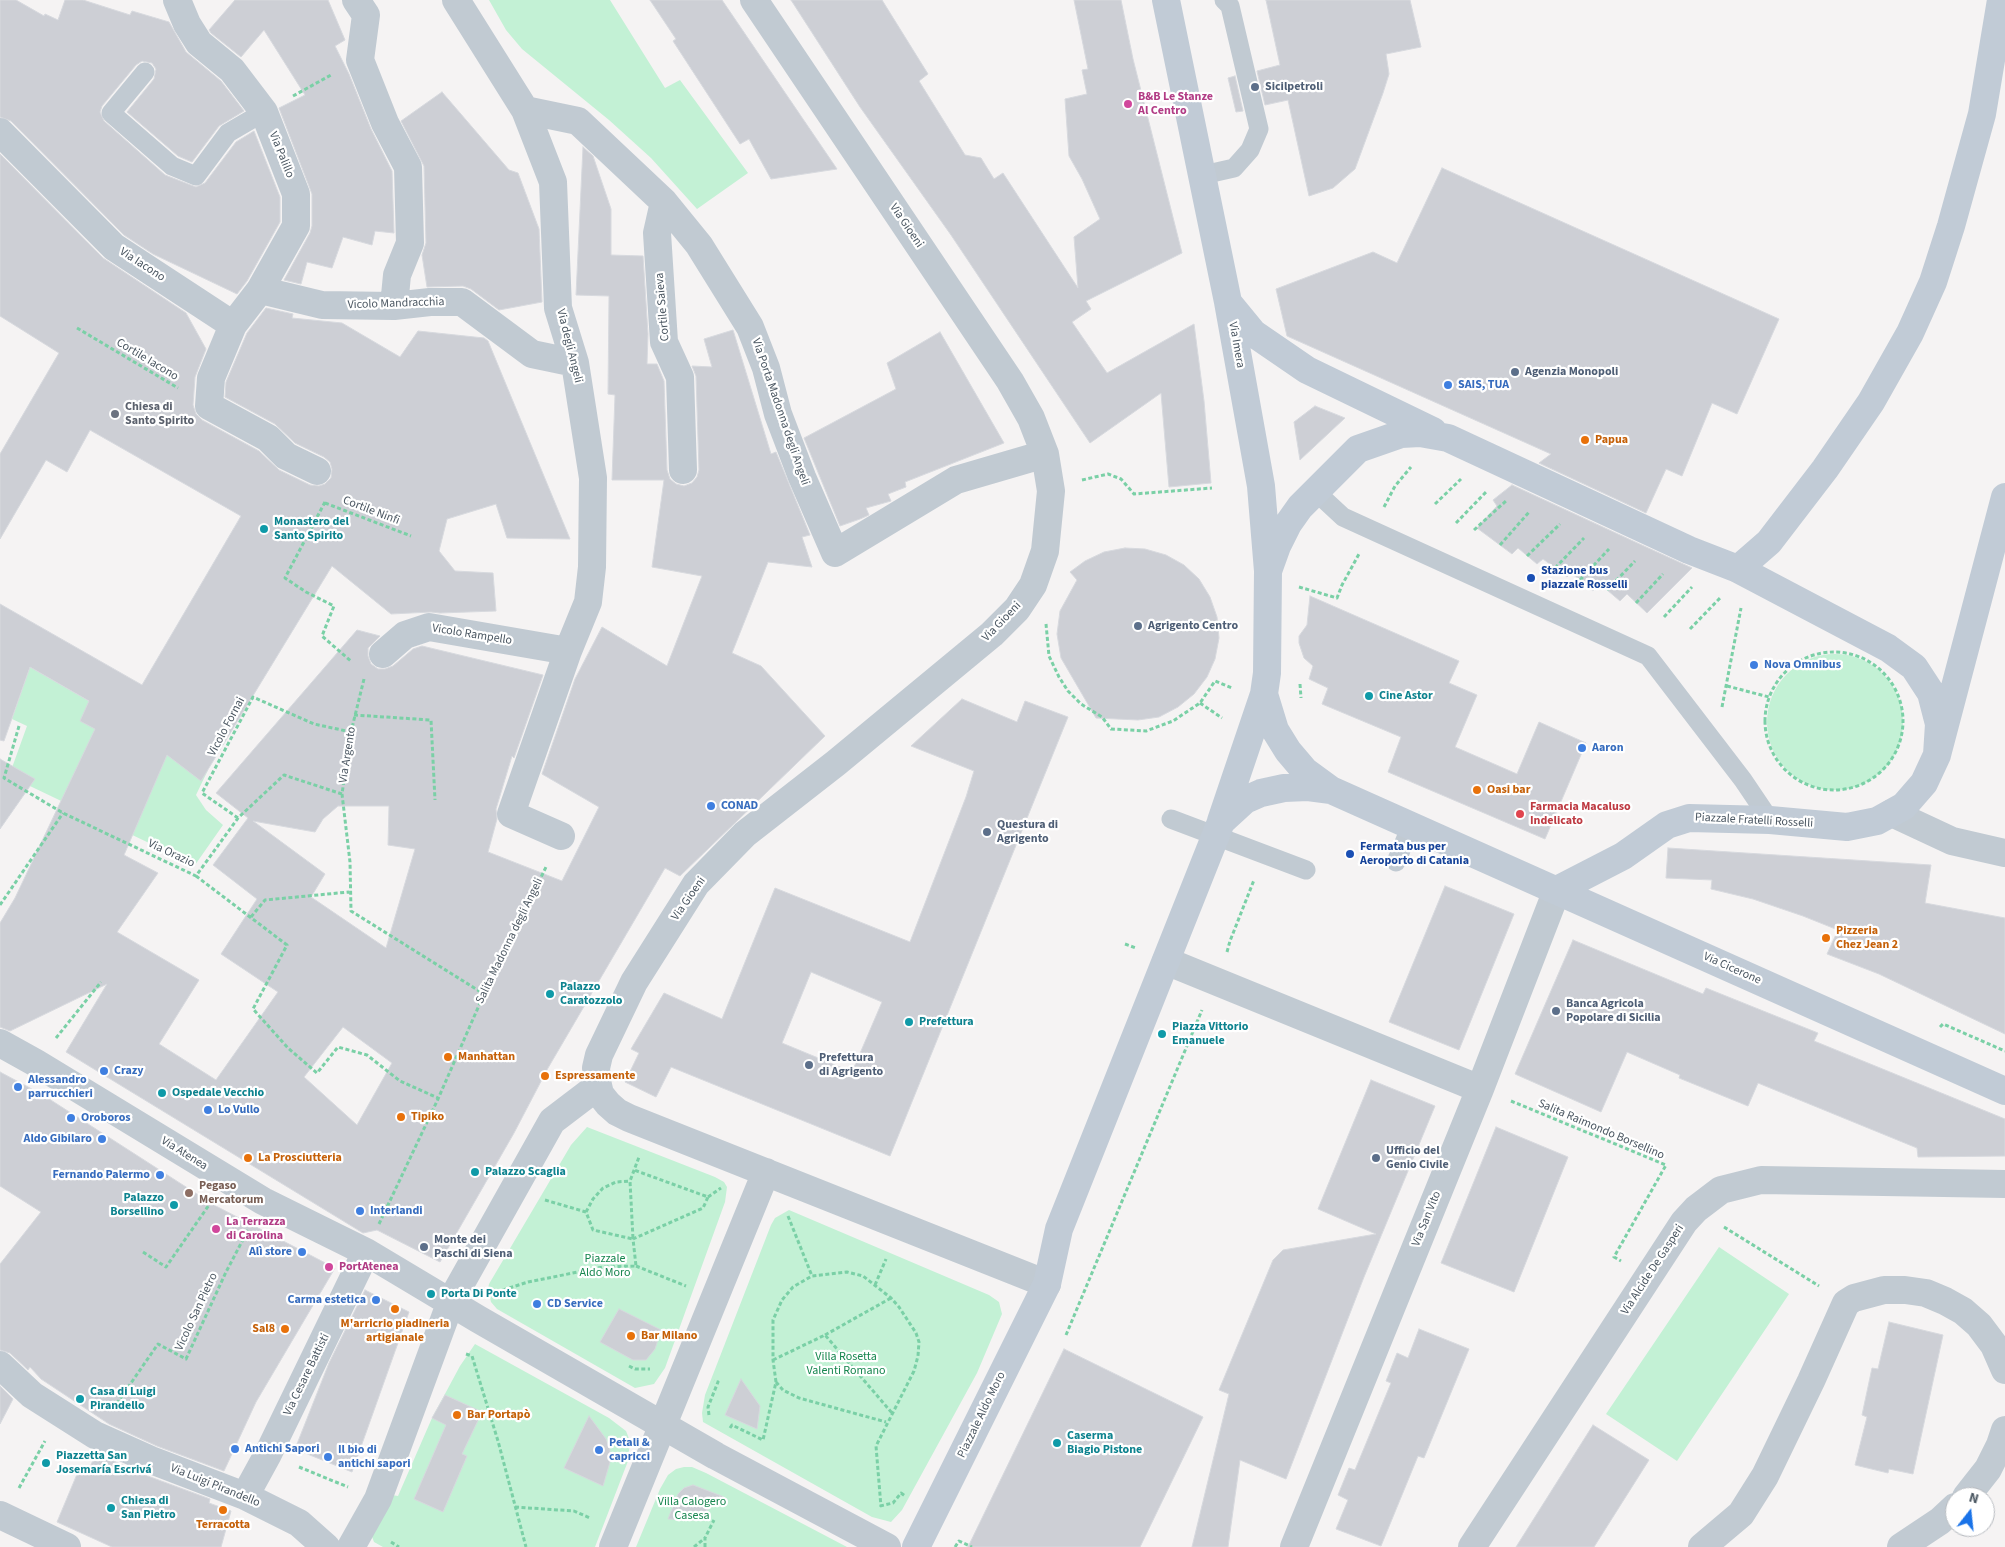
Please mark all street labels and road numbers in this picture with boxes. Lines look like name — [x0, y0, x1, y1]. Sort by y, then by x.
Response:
street label: Via Palillo — [265, 130, 297, 180]
street label: Via Gioeni — [886, 201, 926, 251]
street label: Via Iacono — [116, 245, 168, 285]
street label: Cortile Saieva — [653, 272, 673, 342]
street label: Vicolo Mandracchia — [347, 295, 445, 313]
street label: Via degli Angeli — [553, 308, 585, 384]
street label: Via Imera — [1225, 321, 1247, 369]
street label: Cortile Iacono — [113, 336, 181, 384]
street label: Via Porta Madonna degli Angeli — [748, 337, 812, 487]
street label: Cortile Ninfi — [341, 494, 401, 528]
street label: Via Gioeni — [979, 599, 1025, 645]
street label: Vicolo Rampello — [431, 622, 513, 648]
street label: Vicolo Fornai — [205, 695, 249, 759]
street label: Via Argento — [336, 726, 360, 784]
street label: Piazzale Fratelli Rosselli — [1695, 811, 1813, 831]
street label: Via Orazio — [145, 837, 197, 871]
street label: Via Gioeni — [669, 874, 709, 924]
street label: Salita Madonna degli Angeli — [473, 876, 547, 1006]
street label: Via Cicerone — [1701, 950, 1763, 988]
street label: Salita Raimondo Borsellino — [1536, 1097, 1666, 1163]
street label: Via Atenea — [158, 1134, 210, 1174]
street label: Via San Vito — [1409, 1189, 1445, 1249]
street label: Via Alcide De Gasperi — [1618, 1222, 1688, 1318]
street label: Vicolo San Pietro — [173, 1271, 221, 1353]
street label: Via Cesare Battisti — [281, 1332, 333, 1418]
street label: Piazzale Aldo Moro — [955, 1370, 1009, 1460]
street label: Via Luigi Pirandello — [168, 1461, 262, 1511]

